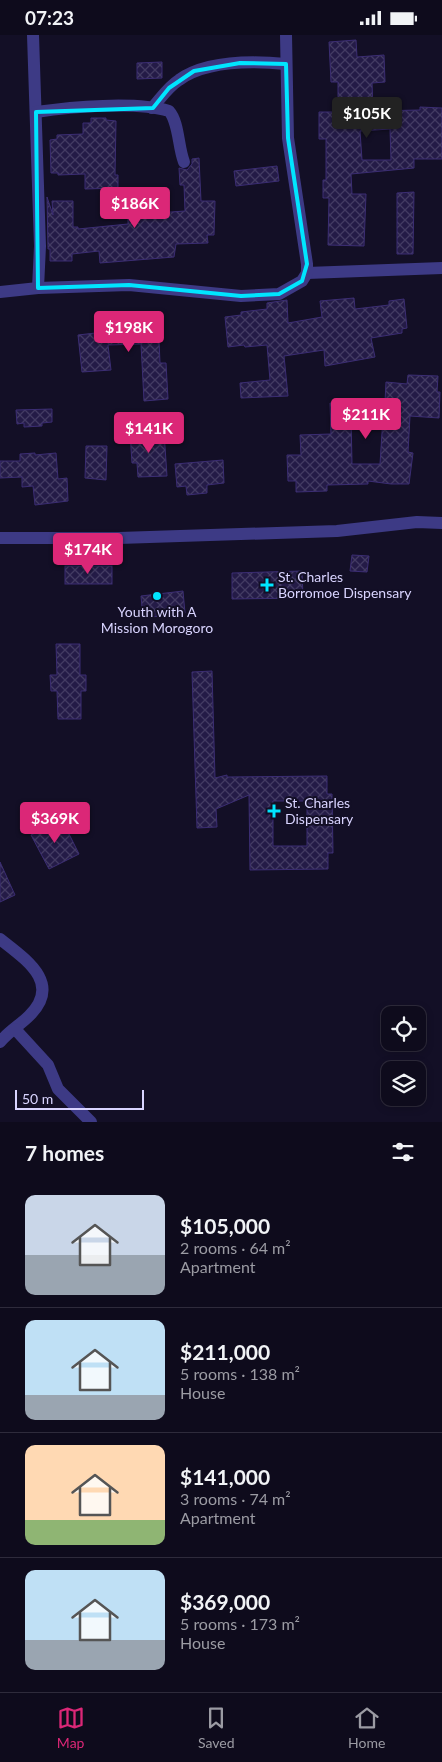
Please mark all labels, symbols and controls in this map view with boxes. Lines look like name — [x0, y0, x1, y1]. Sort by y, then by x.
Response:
text: 07:23 — [25, 6, 74, 29]
pin: $105K — [332, 97, 402, 139]
text: $105K — [343, 103, 391, 122]
pin: $186K — [100, 187, 170, 229]
text: $186K — [111, 193, 159, 212]
pin: $198K — [94, 311, 164, 353]
text: $198K — [105, 317, 153, 336]
pin: $211K — [331, 397, 401, 440]
text: $211K — [342, 404, 390, 423]
pin: $141K — [114, 411, 184, 454]
text: $141K — [125, 418, 173, 437]
pin: $174K — [53, 533, 123, 575]
text: $174K — [64, 539, 112, 558]
place label: St. Charles Borromoe Dispensary — [278, 568, 412, 601]
marker: St. Charles Borromoe Dispensary — [260, 578, 274, 592]
marker: Youth with A Mission Morogoro — [151, 590, 163, 602]
place label: Youth with A Mission Morogoro — [101, 603, 213, 636]
place label: St. Charles Dispensary — [285, 794, 354, 827]
pin: $369K — [20, 801, 90, 844]
marker: St. Charles Dispensary — [267, 804, 281, 818]
text: $369K — [31, 808, 79, 827]
map controls — [381, 1006, 426, 1106]
button: locate — [381, 1006, 426, 1051]
button: layers — [381, 1061, 426, 1106]
scale bar — [15, 1087, 144, 1110]
text: 50 m — [22, 1090, 53, 1107]
icon: filters — [389, 1138, 417, 1166]
text: 7 homes — [25, 1140, 104, 1165]
text: $105,000 — [180, 1213, 270, 1238]
icon: home — [65, 1215, 125, 1275]
text: 2 rooms · 64 m² — [180, 1238, 291, 1257]
text: Apartment — [180, 1257, 255, 1276]
text: $211,000 — [180, 1339, 270, 1364]
icon: home — [65, 1340, 125, 1400]
text: 5 rooms · 138 m² — [180, 1364, 300, 1383]
text: House — [180, 1383, 225, 1402]
text: $141,000 — [180, 1464, 270, 1489]
icon: home — [65, 1465, 125, 1525]
text: 3 rooms · 74 m² — [180, 1489, 291, 1508]
text: Apartment — [180, 1508, 255, 1527]
text: $369,000 — [180, 1589, 270, 1614]
icon: home — [65, 1590, 125, 1650]
text: 5 rooms · 173 m² — [180, 1614, 300, 1633]
text: House — [180, 1633, 225, 1652]
tab: Map — [57, 1704, 85, 1751]
tab: Saved — [198, 1704, 235, 1751]
tab: Home — [348, 1704, 385, 1751]

